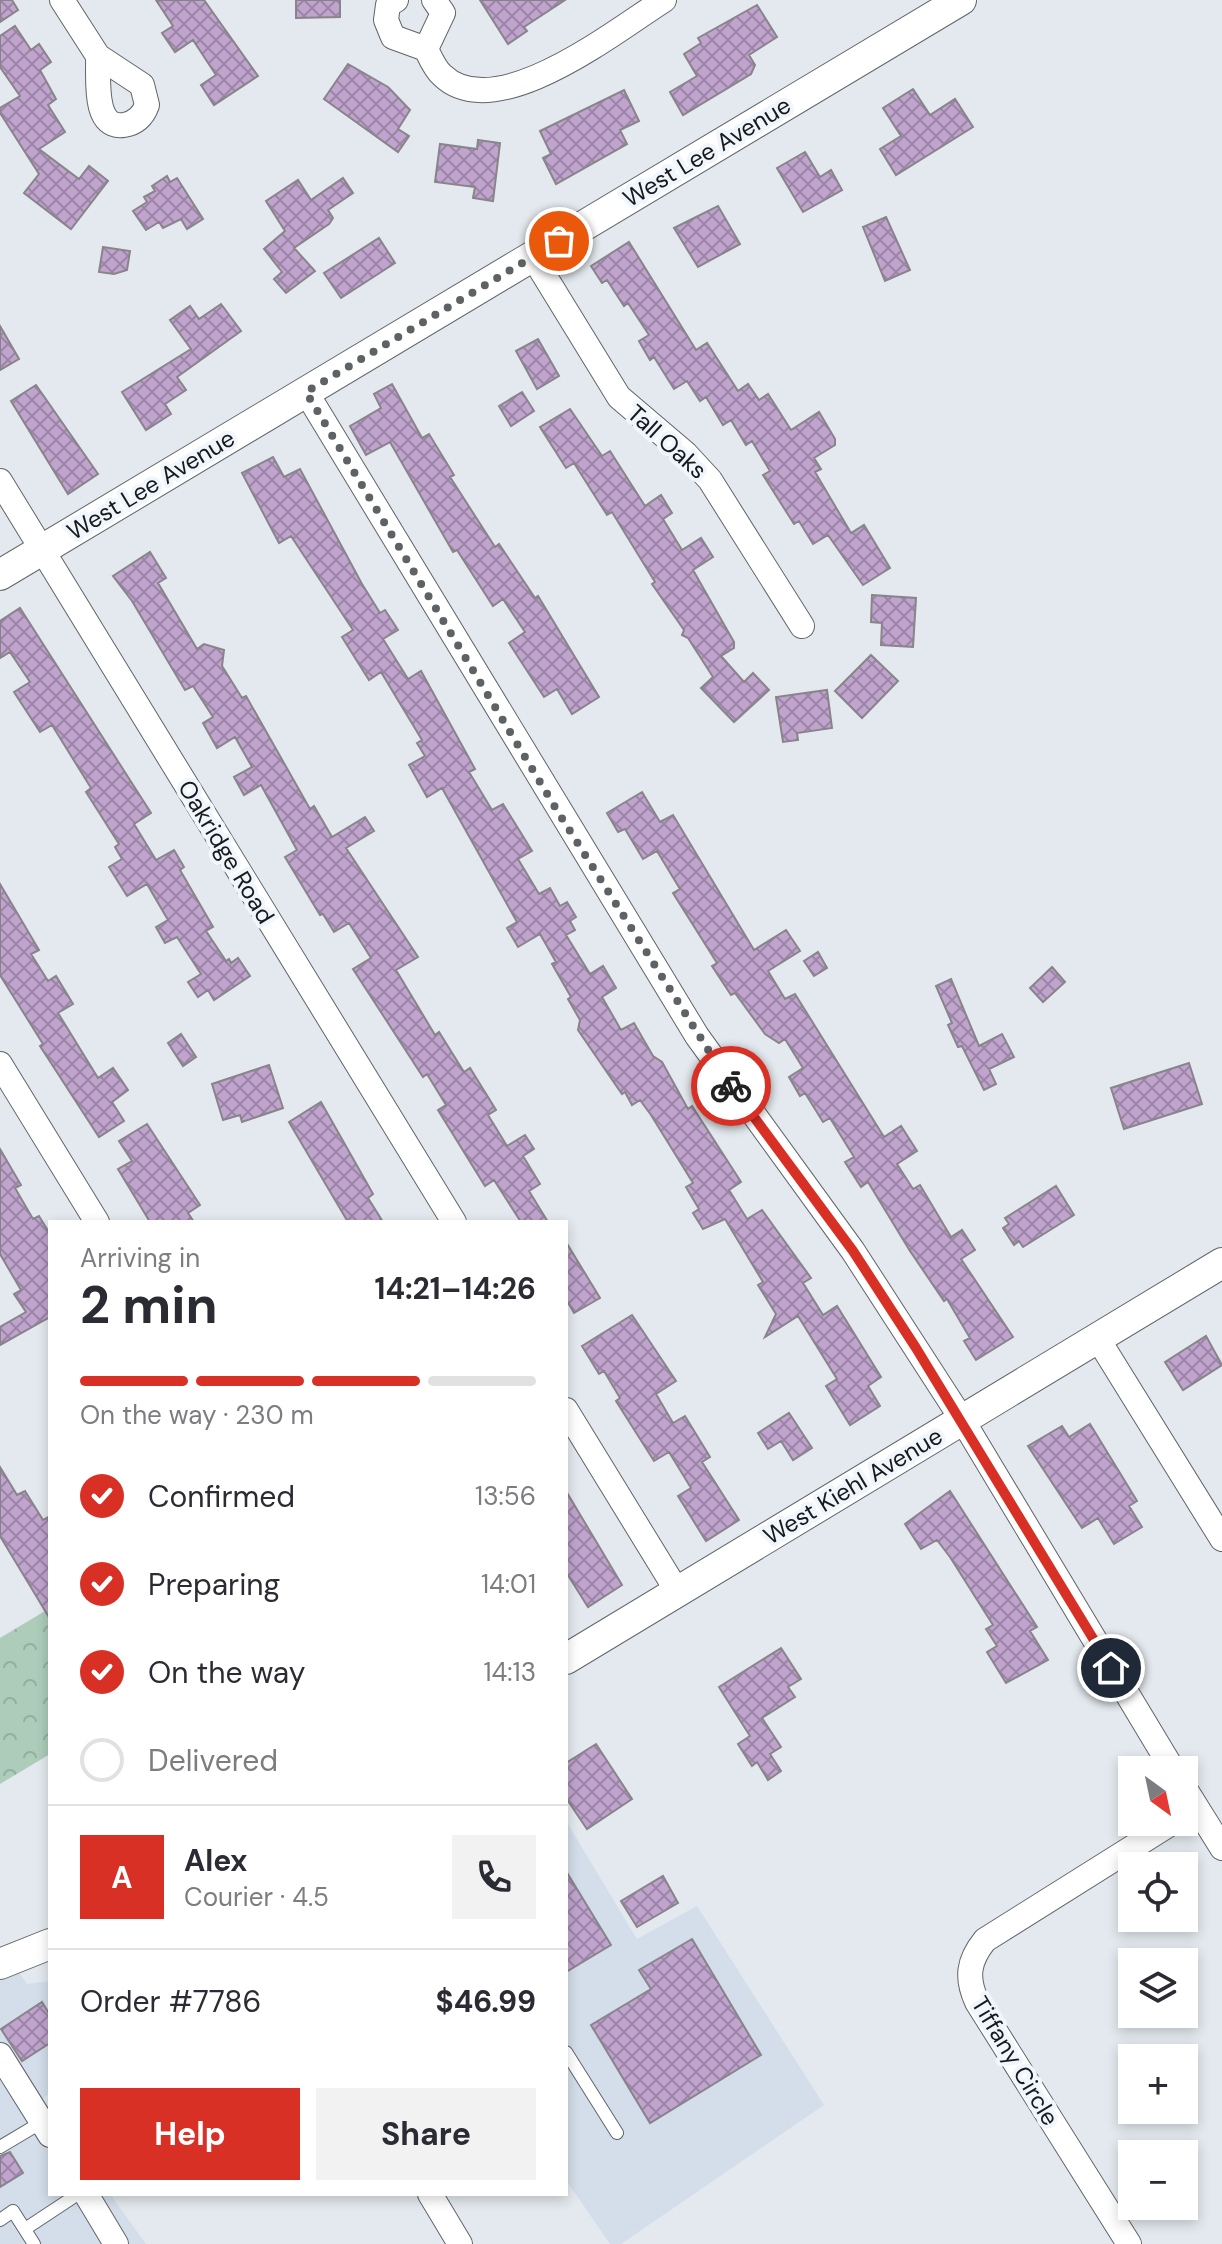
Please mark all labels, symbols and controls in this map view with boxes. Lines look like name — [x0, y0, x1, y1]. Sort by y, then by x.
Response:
street label: West Lee Avenue — [617, 89, 796, 214]
pin — [525, 207, 593, 275]
icon: bag — [537, 219, 581, 263]
street label: Tall Oaks — [621, 398, 714, 486]
street label: West Lee Avenue — [61, 422, 240, 547]
street label: Oakridge Road — [171, 774, 281, 929]
courier — [691, 1046, 771, 1126]
icon: bike — [709, 1064, 753, 1108]
text: Arriving in — [80, 1241, 200, 1275]
text: 14:21–14:26 — [374, 1269, 536, 1308]
text: 2 min — [80, 1271, 218, 1339]
text: On the way · 230 m — [80, 1398, 314, 1432]
street label: West Kiehl Avenue — [758, 1420, 948, 1551]
icon: check — [80, 1474, 124, 1518]
text: Confirmed — [148, 1477, 295, 1516]
text: 13:56 — [475, 1479, 536, 1513]
icon: check — [80, 1562, 124, 1606]
text: Preparing — [148, 1565, 280, 1604]
text: 14:01 — [481, 1567, 536, 1601]
pin — [1077, 1634, 1145, 1702]
icon: home — [1089, 1646, 1133, 1690]
icon: check — [80, 1650, 124, 1694]
text: On the way — [148, 1653, 305, 1692]
text: 14:13 — [483, 1655, 536, 1689]
text: Delivered — [148, 1741, 278, 1780]
north arrow — [1118, 1756, 1198, 1836]
map controls — [1118, 1756, 1198, 2220]
button: phone — [452, 1835, 536, 1919]
text: Alex — [184, 1841, 247, 1880]
button: locate — [1118, 1852, 1198, 1932]
text: A — [111, 1858, 133, 1897]
text: Courier · 4.5 — [184, 1880, 329, 1914]
button: layers — [1118, 1948, 1198, 2028]
text: Order #7786 — [80, 1982, 261, 2021]
text: $46.99 — [436, 1982, 536, 2021]
street label: Tiffany Circle — [965, 1990, 1066, 2131]
button: + — [1118, 2044, 1198, 2124]
button: Help — [80, 2088, 300, 2180]
button: Share — [316, 2088, 536, 2180]
button: − — [1118, 2140, 1198, 2220]

